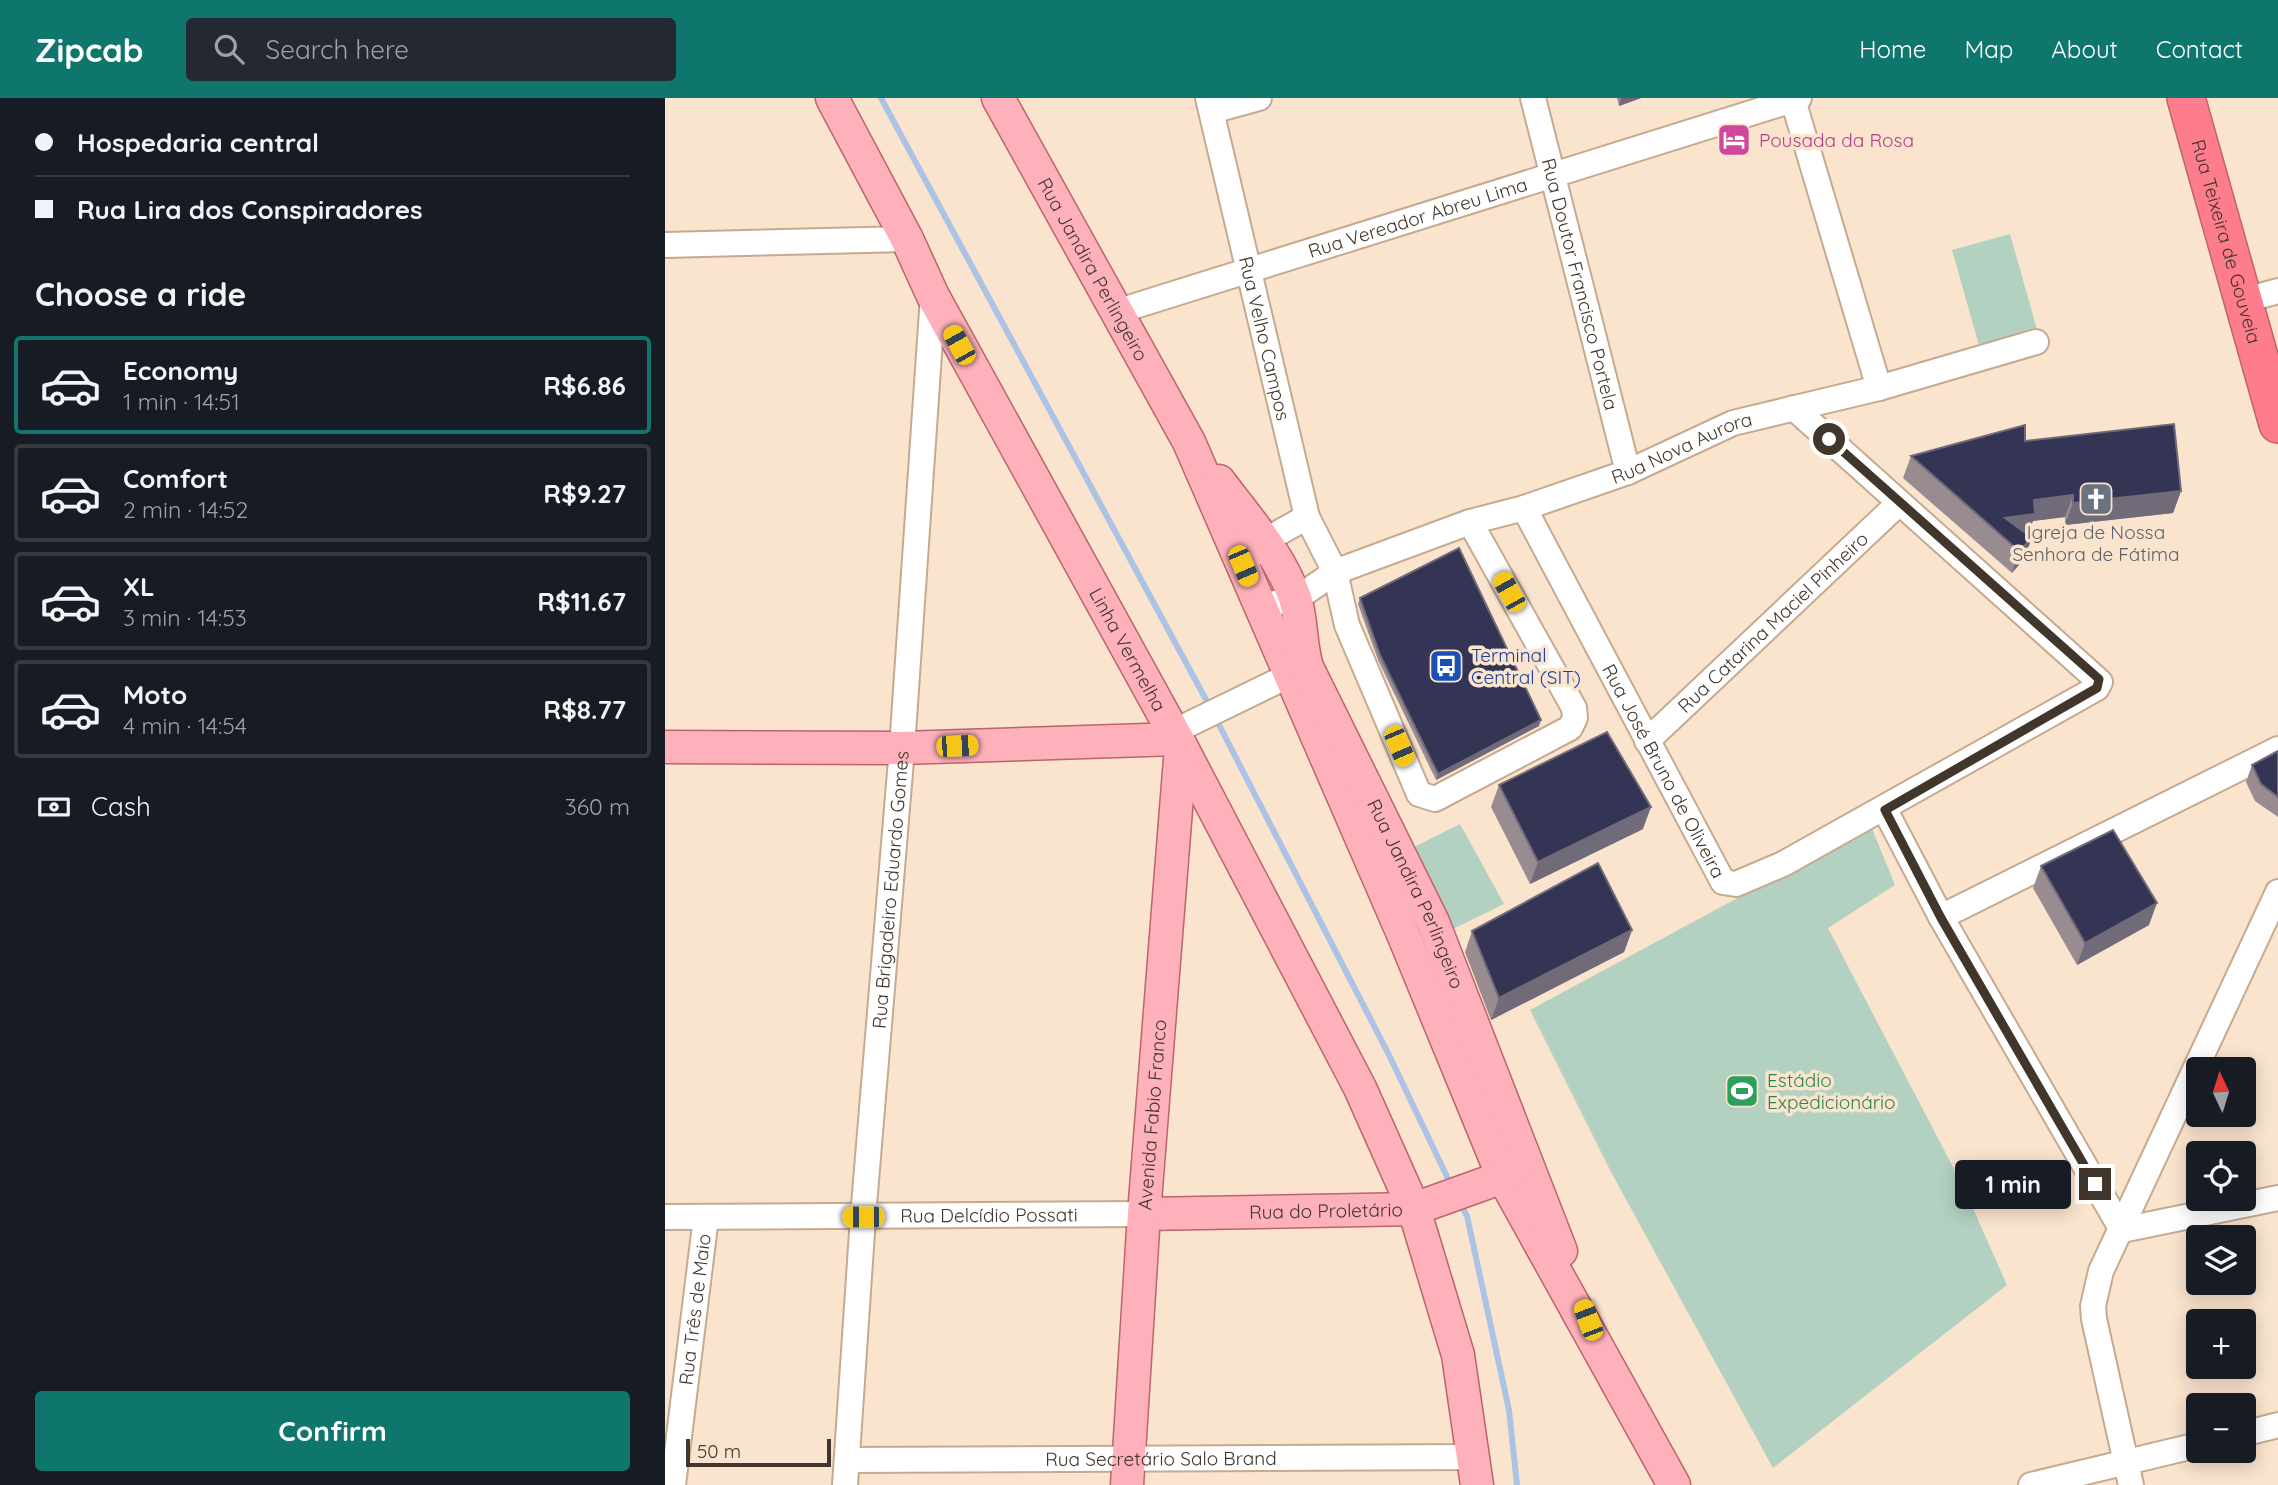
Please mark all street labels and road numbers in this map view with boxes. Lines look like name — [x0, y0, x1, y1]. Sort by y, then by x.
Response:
street label: Rua Teixeira de Gouveia — [2186, 137, 2267, 346]
street label: Rua Doutor Francisco Portela — [1537, 156, 1624, 413]
street label: Rua Vereador Abreu Lima — [1305, 172, 1530, 263]
street label: Rua Jandira Perlingeiro — [1033, 173, 1154, 365]
street label: Rua Velho Campos — [1234, 254, 1296, 423]
street label: Rua Nova Aurora — [1608, 407, 1754, 489]
street label: Rua Catarina Maciel Pinheiro — [1673, 527, 1873, 718]
street label: Linha Vermelha — [1084, 583, 1172, 716]
street label: Rua José Bruno de Oliveira — [1597, 660, 1731, 882]
street label: Rua Brigadeiro Eduardo Gomes — [867, 750, 914, 1030]
street label: Rua Jandira Perlingeiro — [1362, 795, 1470, 992]
street label: Avenida Fabio Franco — [1132, 1018, 1171, 1211]
street label: Rua do Proletário — [1249, 1197, 1403, 1224]
street label: Rua Delcídio Possati — [900, 1202, 1078, 1228]
street label: Rua Três de Maio — [673, 1232, 716, 1386]
street label: Rua Secretário Salo Brand — [1045, 1446, 1277, 1471]

